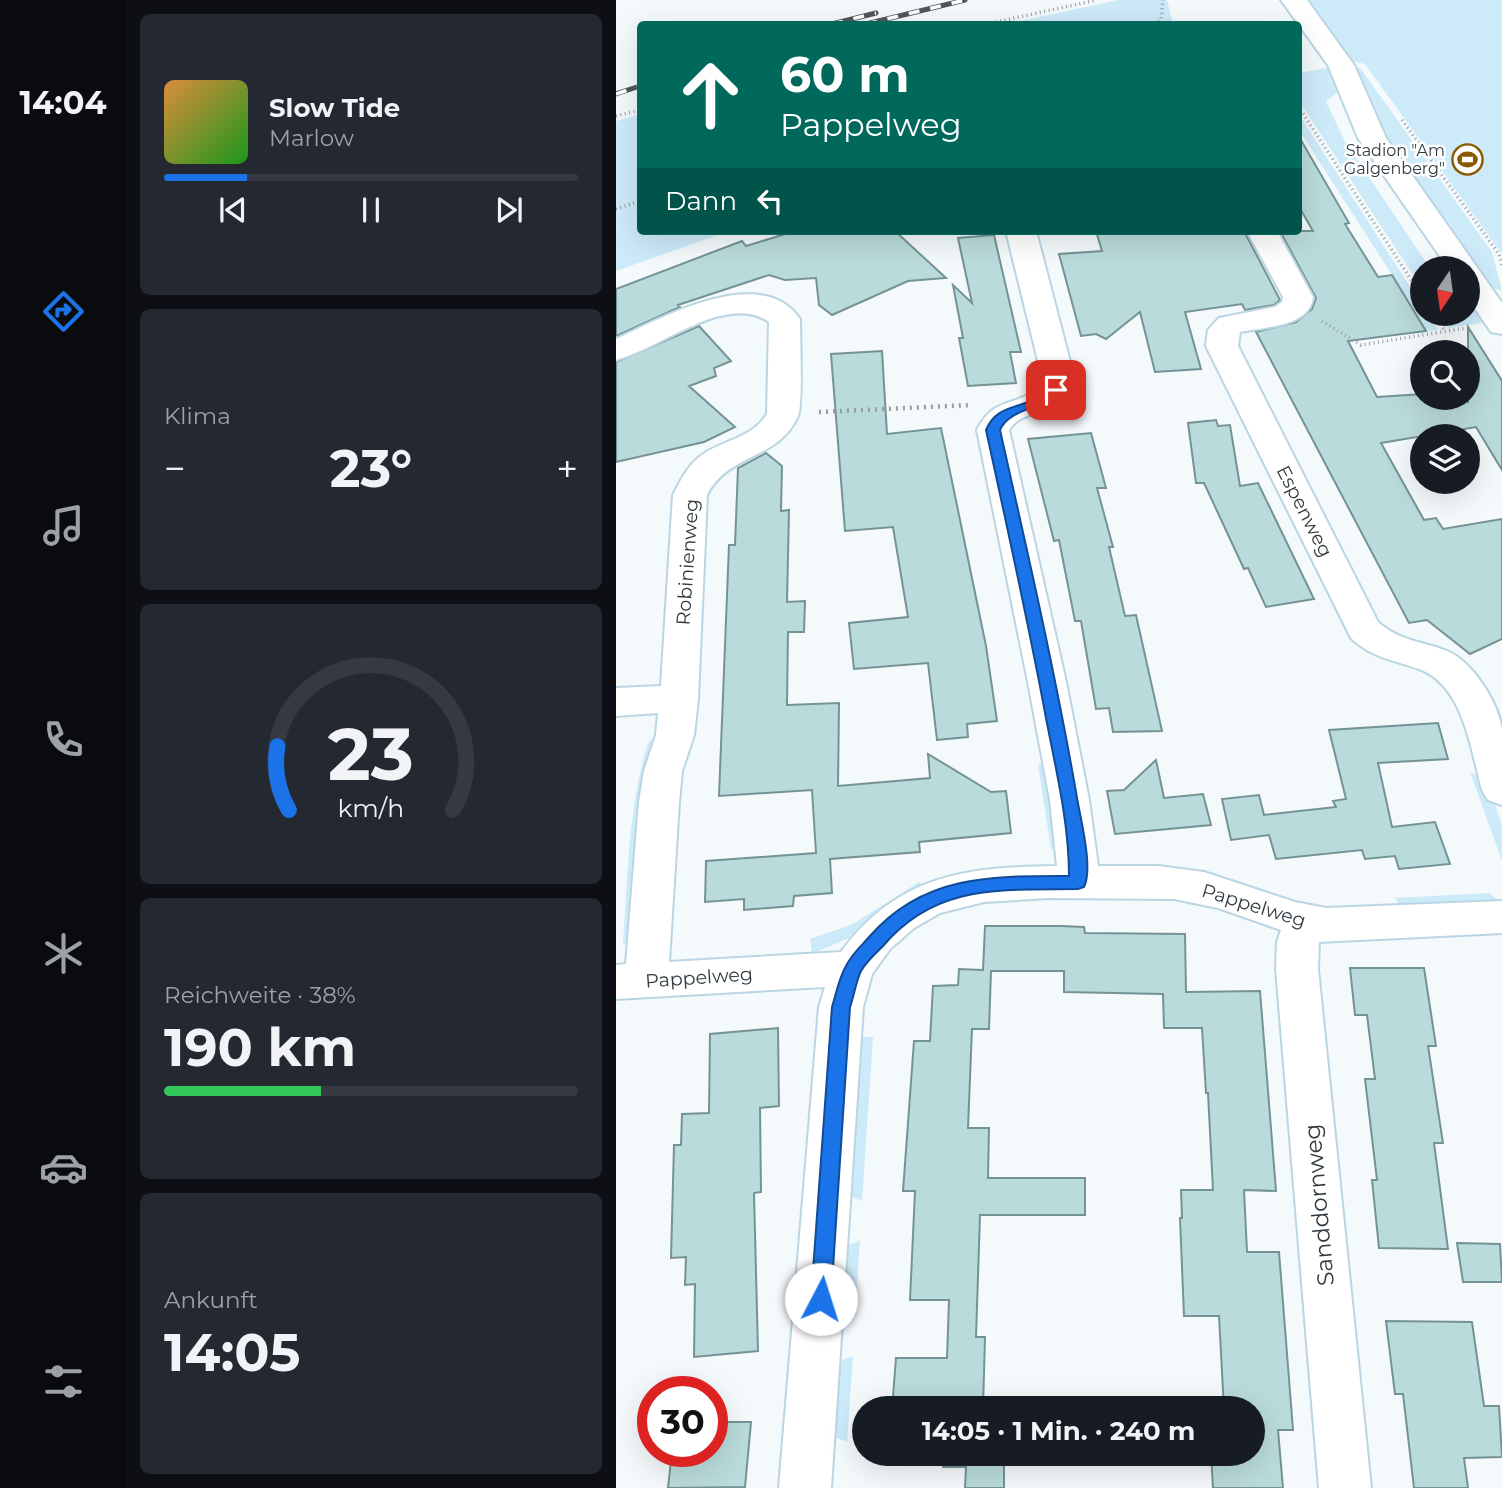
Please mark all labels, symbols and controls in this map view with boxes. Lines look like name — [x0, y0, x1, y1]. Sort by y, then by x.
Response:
text: 60 m — [780, 45, 910, 104]
icon: ahead — [665, 49, 756, 140]
text: 14:04 — [19, 83, 107, 122]
text: Slow Tide — [269, 92, 400, 124]
text: Pappelweg — [780, 105, 962, 144]
text: Marlow — [269, 124, 354, 152]
place label: Stadion "Am Galgenberg" — [1344, 141, 1445, 178]
sports icon: Stadion "Am Galgenberg" — [1451, 142, 1485, 176]
icon: left — [751, 182, 789, 220]
text: Dann — [665, 185, 737, 217]
icon: previous — [214, 191, 252, 229]
icon: pause — [352, 191, 390, 229]
icon: next — [490, 191, 528, 229]
north arrow — [1410, 256, 1480, 326]
map controls — [1410, 256, 1480, 494]
icon: directions — [39, 287, 88, 336]
button: search — [1410, 340, 1480, 410]
pin — [1026, 360, 1086, 420]
icon: arrive — [1037, 371, 1075, 409]
text: Klima — [164, 402, 231, 430]
button: layers — [1410, 424, 1480, 494]
text: 23° — [330, 437, 412, 500]
text: − — [164, 445, 186, 492]
text: + — [556, 445, 578, 492]
street label: Espenweg — [1272, 462, 1337, 561]
street label: Robinienweg — [672, 498, 703, 626]
icon: music — [39, 501, 88, 550]
text: 23 — [328, 710, 414, 798]
icon: phone — [39, 715, 88, 764]
text: km/h — [338, 793, 404, 823]
street label: Pappelweg — [1199, 879, 1309, 932]
icon: climate — [39, 929, 88, 978]
street label: Pappelweg — [644, 962, 754, 993]
text: Reichweite · 38% — [164, 981, 356, 1009]
text: 190 km — [164, 1016, 356, 1079]
street label: Sanddornweg — [1298, 1123, 1340, 1287]
icon: car — [39, 1143, 88, 1192]
position arrow — [784, 1262, 858, 1336]
text: Ankunft — [164, 1286, 258, 1314]
text: 14:05 — [164, 1321, 301, 1384]
icon: filters — [39, 1357, 88, 1406]
speed limit sign: 30 — [637, 1376, 728, 1467]
text: 14:05 · 1 Min. · 240 m — [922, 1415, 1195, 1447]

